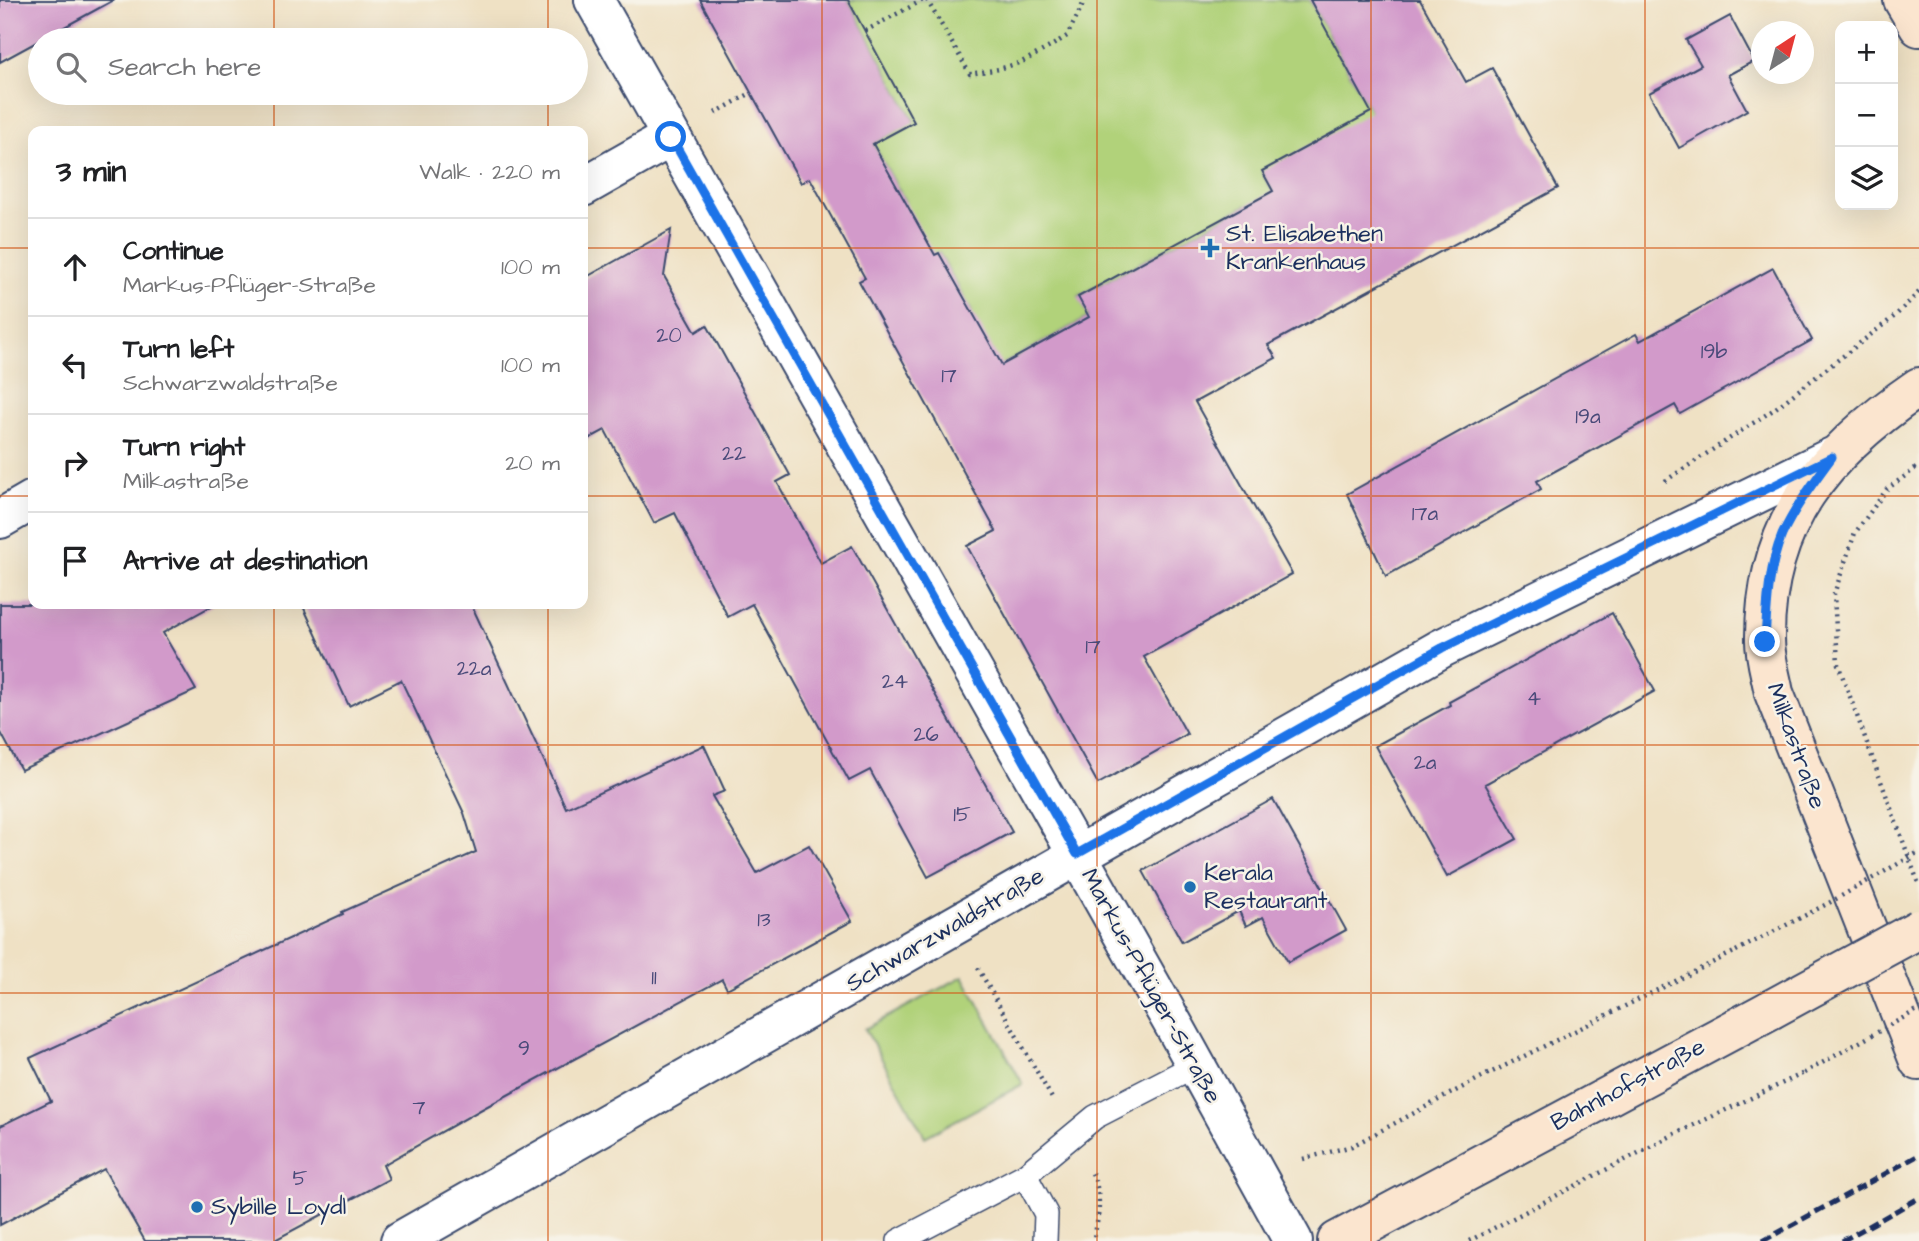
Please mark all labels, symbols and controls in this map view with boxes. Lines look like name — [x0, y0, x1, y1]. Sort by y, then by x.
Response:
north arrow — [1751, 21, 1814, 84]
map controls — [1835, 21, 1898, 210]
button: + — [1835, 21, 1898, 84]
search box — [28, 28, 588, 105]
icon: search — [52, 48, 90, 86]
text: Search here — [108, 49, 261, 85]
button: − — [1835, 84, 1898, 147]
route start — [655, 121, 686, 152]
button: layers — [1835, 147, 1898, 210]
text: 3 min — [56, 151, 126, 193]
text: Walk · 220 m — [419, 156, 560, 188]
place label: St. Elisabethen Krankenhaus — [1226, 217, 1383, 279]
text: Continue — [123, 233, 224, 269]
marker: St. Elisabethen Krankenhaus — [1200, 238, 1220, 258]
icon: ahead — [56, 248, 94, 286]
text: 100 m — [501, 251, 560, 283]
text: Markus-Pflüger-Straße — [123, 269, 376, 301]
house number: 20 — [656, 321, 682, 350]
text: Turn left — [123, 331, 234, 367]
house number: 19b — [1701, 337, 1727, 366]
icon: left — [56, 346, 94, 384]
text: 100 m — [501, 349, 560, 381]
house number: 17 — [941, 361, 957, 390]
text: Schwarzwaldstraße — [123, 367, 338, 399]
house number: 19a — [1575, 402, 1601, 431]
text: Turn right — [123, 429, 245, 465]
house number: 22 — [722, 439, 746, 468]
icon: right — [56, 444, 94, 482]
text: 20 m — [505, 447, 560, 479]
text: Milkastraße — [123, 465, 249, 497]
house number: 17a — [1412, 499, 1438, 528]
icon: arrive — [56, 542, 94, 580]
text: Arrive at destination — [123, 543, 368, 579]
route end — [1749, 626, 1780, 657]
house number: 17 — [1085, 632, 1101, 661]
house number: 22a — [457, 654, 492, 683]
house number: 24 — [882, 667, 908, 696]
street label: Milkastraße — [1758, 678, 1834, 814]
house number: 4 — [1527, 684, 1541, 713]
house number: 26 — [913, 720, 939, 749]
house number: 2a — [1414, 748, 1437, 777]
house number: 15 — [953, 800, 971, 829]
place label: Kerala Restaurant — [1204, 856, 1328, 918]
street label: Schwarzwaldstraße — [839, 859, 1051, 1001]
street label: Markus-Pflüger-Straße — [1071, 862, 1230, 1110]
marker: Kerala Restaurant — [1182, 879, 1198, 895]
house number: 13 — [757, 905, 771, 934]
house number: 11 — [651, 963, 657, 992]
street label: Bahnhofstraße — [1545, 1030, 1711, 1140]
house number: 9 — [518, 1034, 530, 1063]
house number: 7 — [413, 1093, 426, 1122]
house number: 5 — [293, 1164, 308, 1193]
place label: Sybille Loydl — [211, 1190, 346, 1225]
marker: Sybille Loydl — [189, 1199, 205, 1215]

